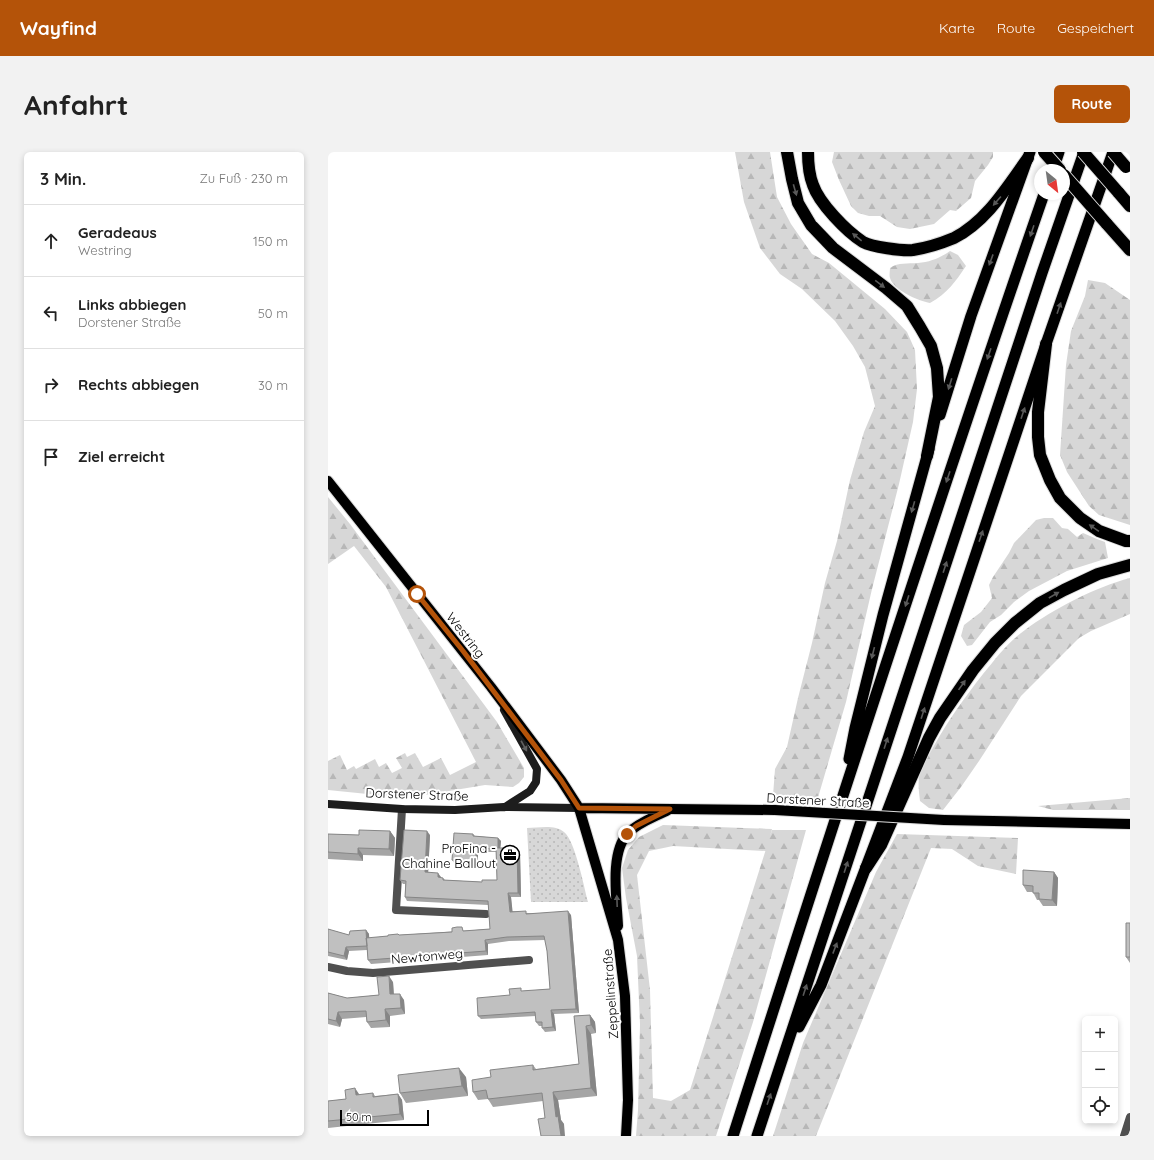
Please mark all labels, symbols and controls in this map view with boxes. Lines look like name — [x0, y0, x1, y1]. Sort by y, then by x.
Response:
text: Wayfind — [20, 16, 97, 40]
text: Karte — [939, 19, 975, 37]
text: Route — [997, 19, 1035, 37]
text: Gespeichert — [1057, 19, 1134, 37]
button: Route — [1054, 85, 1130, 123]
text: Anfahrt — [24, 87, 128, 122]
north arrow — [1034, 164, 1070, 200]
text: 3 Min. — [40, 168, 86, 189]
text: Zu Fuß · 230 m — [200, 170, 288, 186]
one-way arrow — [792, 184, 798, 196]
one-way arrow — [992, 195, 1001, 206]
text: Geradeaus — [78, 223, 157, 242]
one-way arrow — [1028, 225, 1034, 237]
icon: ahead — [40, 230, 62, 252]
text: 150 m — [253, 233, 288, 249]
one-way arrow — [852, 233, 863, 242]
text: Westring — [78, 242, 132, 258]
one-way arrow — [988, 255, 994, 267]
one-way arrow — [875, 280, 886, 288]
text: Links abbiegen — [78, 295, 186, 314]
one-way arrow — [1056, 301, 1062, 313]
icon: left — [40, 302, 62, 324]
text: 50 m — [258, 305, 288, 321]
text: Dorstener Straße — [78, 314, 181, 330]
one-way arrow — [986, 348, 992, 360]
icon: right — [40, 374, 62, 396]
text: Rechts abbiegen — [78, 375, 199, 394]
text: 30 m — [258, 377, 288, 393]
one-way arrow — [947, 378, 953, 390]
one-way arrow — [1020, 407, 1026, 419]
icon: arrive — [40, 446, 62, 468]
text: Ziel erreicht — [78, 447, 165, 466]
one-way arrow — [945, 471, 951, 483]
one-way arrow — [910, 501, 916, 513]
one-way arrow — [1089, 524, 1099, 532]
one-way arrow — [978, 530, 984, 542]
one-way arrow — [942, 560, 948, 572]
route start — [408, 585, 426, 603]
one-way arrow — [1048, 592, 1060, 599]
one-way arrow — [904, 595, 910, 607]
street label: Westring — [443, 609, 489, 661]
one-way arrow — [870, 646, 876, 659]
one-way arrow — [958, 680, 966, 691]
one-way arrow — [920, 706, 926, 718]
one-way arrow — [884, 737, 890, 749]
one-way arrow — [520, 740, 527, 752]
street label: Dorstener Straße — [365, 784, 469, 804]
street label: Dorstener Straße — [766, 789, 870, 811]
route end — [618, 825, 636, 843]
place label: ProFina - Chahine Ballout — [402, 840, 496, 871]
office icon: ProFina - Chahine Ballout — [499, 844, 521, 866]
one-way arrow — [843, 860, 849, 872]
one-way arrow — [614, 894, 620, 907]
one-way arrow — [832, 942, 838, 954]
street label: Newtonweg — [390, 945, 464, 967]
street label: Zeppelinstraße — [599, 948, 621, 1040]
one-way arrow — [802, 984, 808, 996]
map controls — [1082, 1016, 1118, 1124]
button: + — [1082, 1016, 1118, 1052]
button: − — [1082, 1052, 1118, 1088]
button: locate — [1082, 1088, 1118, 1124]
one-way arrow — [767, 1093, 773, 1105]
scale bar — [340, 1108, 429, 1127]
text: 50 m — [346, 1110, 372, 1124]

